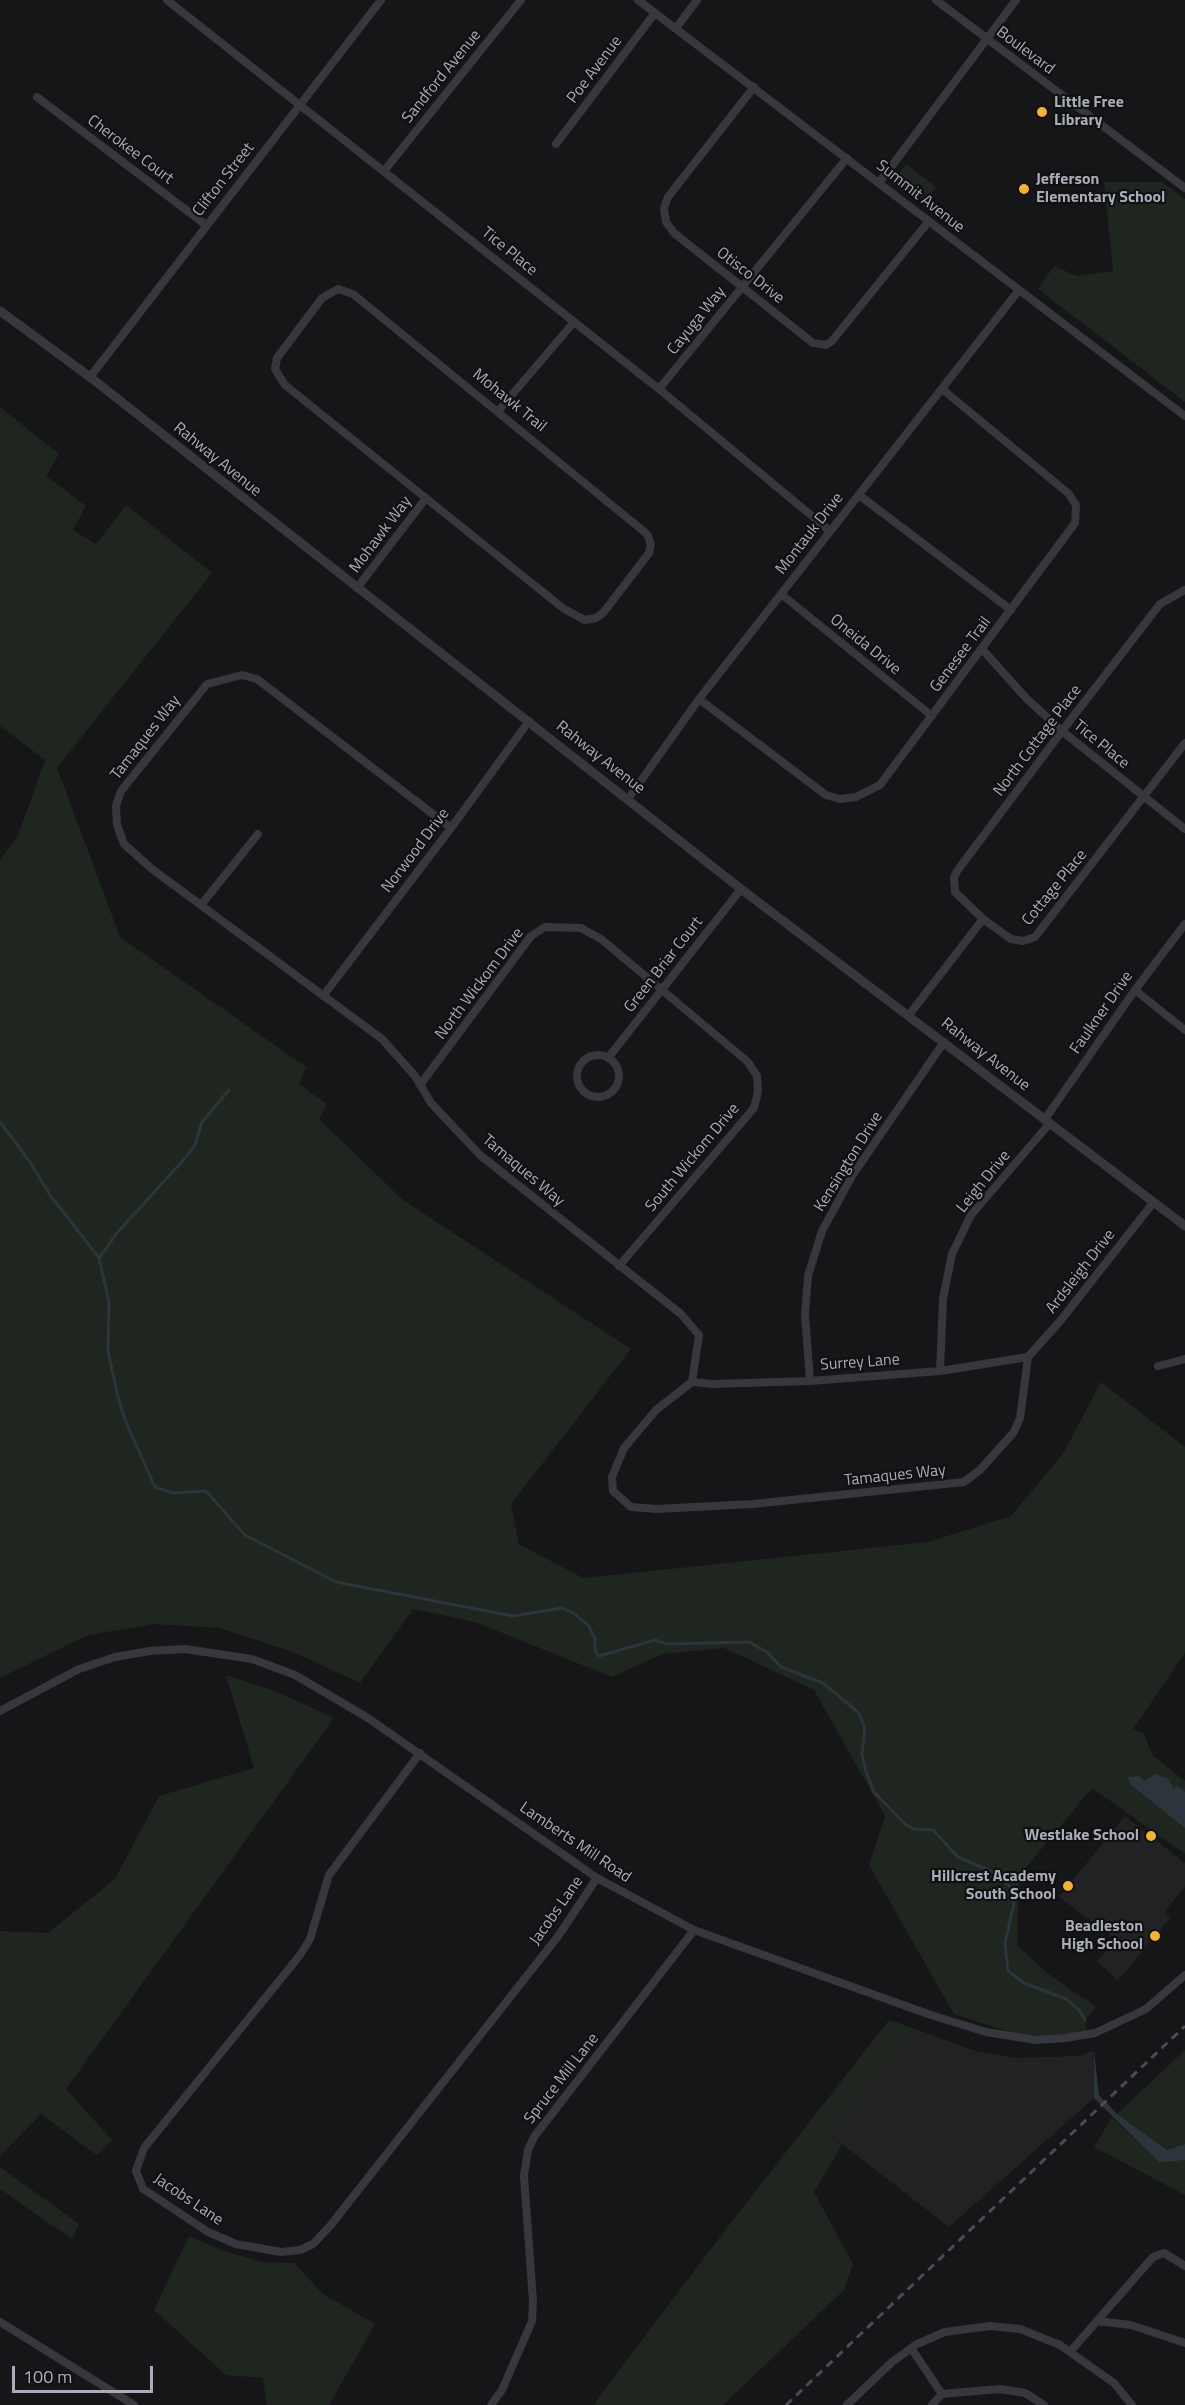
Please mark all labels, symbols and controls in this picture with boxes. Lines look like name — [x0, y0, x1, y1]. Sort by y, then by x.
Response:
street label: Boulevard — [992, 23, 1058, 79]
street label: Sandford Avenue — [398, 26, 486, 128]
street label: Poe Avenue — [563, 32, 627, 108]
place label: Little Free Library — [1054, 93, 1124, 131]
marker: Little Free Library — [1035, 105, 1049, 119]
street label: Cherokee Court — [83, 111, 177, 189]
street label: Clifton Street — [189, 139, 259, 221]
street label: Summit Avenue — [872, 157, 968, 237]
place label: Jefferson Elementary School — [1036, 170, 1165, 208]
marker: Jefferson Elementary School — [1017, 182, 1031, 196]
street label: Tice Place — [477, 224, 541, 280]
street label: Otisco Drive — [712, 244, 788, 308]
street label: Cayuga Way — [664, 283, 730, 359]
street label: Mohawk Trail — [468, 365, 550, 437]
street label: Rahway Avenue — [169, 419, 265, 501]
street label: Montauk Drive — [772, 489, 848, 579]
street label: Mohawk Way — [346, 493, 416, 577]
street label: Oneida Drive — [826, 611, 904, 679]
street label: Genesee Trail — [926, 613, 996, 697]
street label: North Cottage Place — [990, 681, 1086, 801]
street label: Tamaques Way — [107, 692, 185, 784]
street label: Rahway Avenue — [552, 717, 648, 799]
street label: Tice Place — [1069, 717, 1133, 773]
street label: Norwood Drive — [378, 805, 454, 897]
street label: Cottage Place — [1019, 846, 1091, 930]
street label: Green Briar Court — [621, 913, 707, 1017]
street label: North Wickom Drive — [432, 924, 528, 1044]
street label: Faulkner Drive — [1066, 968, 1138, 1058]
street label: Rahway Avenue — [937, 1014, 1033, 1096]
street label: South Wickom Drive — [642, 1100, 744, 1216]
street label: Kensington Drive — [811, 1108, 887, 1216]
street label: Tamaques Way — [478, 1131, 568, 1211]
street label: Leigh Drive — [953, 1147, 1015, 1217]
street label: Ardsleigh Drive — [1042, 1226, 1120, 1318]
street label: Surrey Lane — [820, 1351, 900, 1375]
street label: Tamaques Way — [843, 1461, 947, 1491]
street label: Lamberts Mill Road — [516, 1799, 634, 1887]
place label: Westlake School — [1025, 1826, 1139, 1846]
marker: Westlake School — [1144, 1829, 1158, 1843]
place label: Hillcrest Academy South School — [931, 1867, 1056, 1905]
street label: Jacobs Lane — [526, 1873, 588, 1949]
marker: Hillcrest Academy South School — [1061, 1879, 1075, 1893]
place label: Beadleston High School — [1061, 1917, 1143, 1955]
marker: Beadleston High School — [1148, 1929, 1162, 1943]
street label: Spruce Mill Lane — [521, 2030, 603, 2128]
street label: Jacobs Lane — [150, 2170, 226, 2230]
scale bar — [15, 2354, 156, 2392]
text: 100 m — [23, 2363, 72, 2390]

